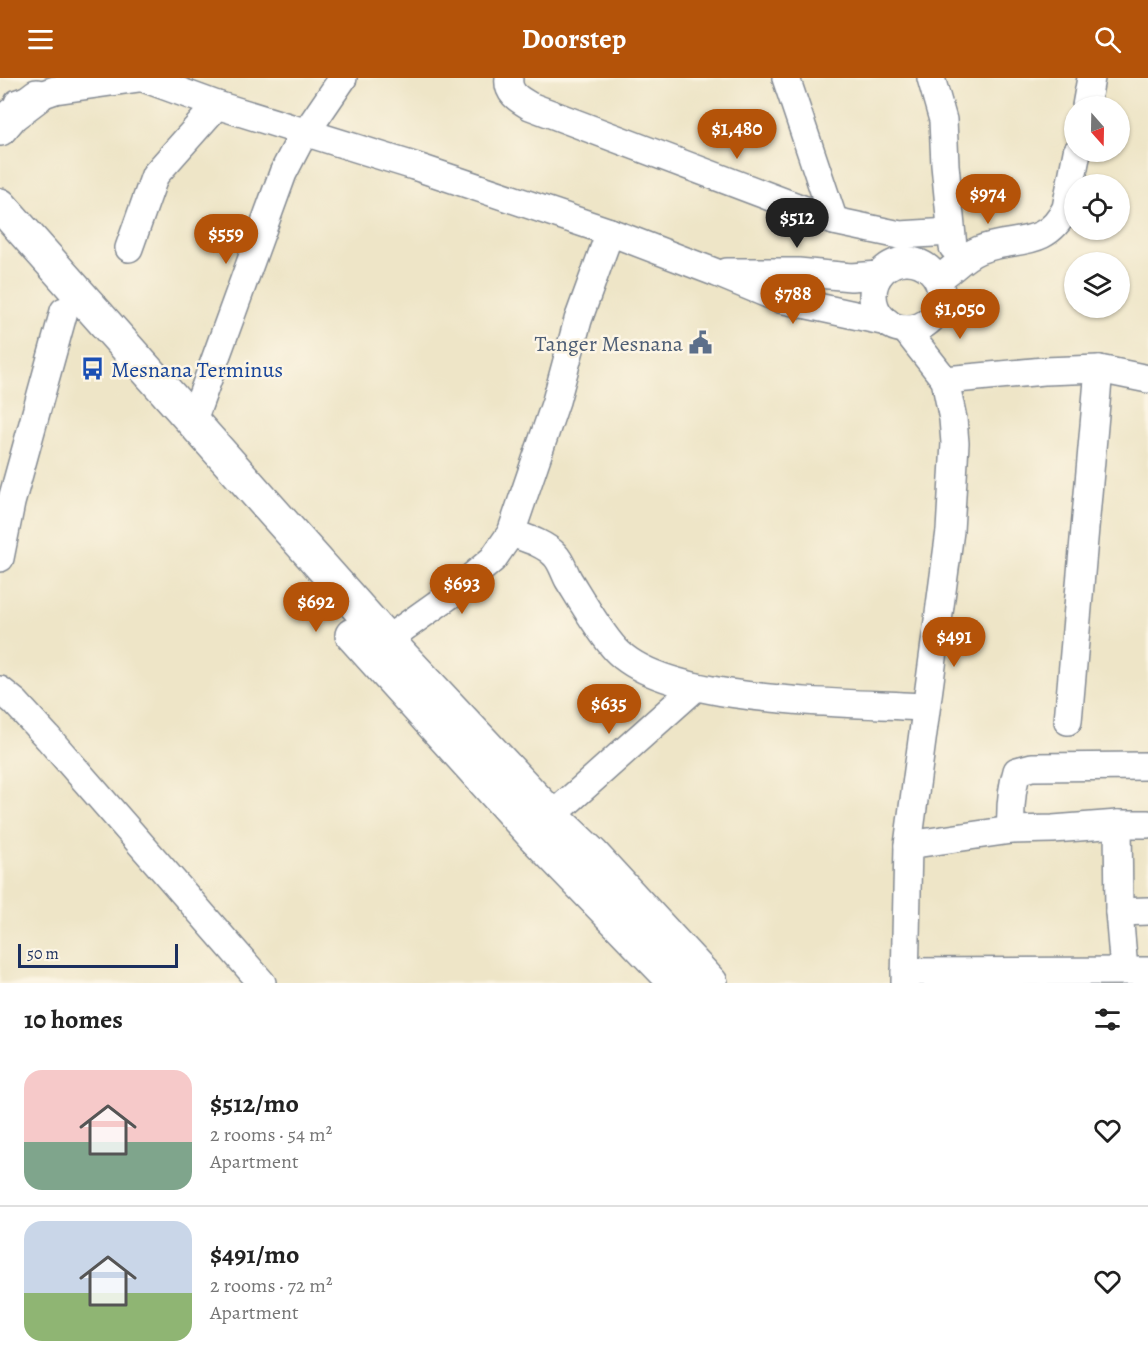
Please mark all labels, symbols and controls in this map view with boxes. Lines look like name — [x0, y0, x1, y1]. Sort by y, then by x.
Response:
text: Doorstep — [522, 21, 626, 57]
icon: menu — [24, 23, 57, 56]
icon: search — [1091, 23, 1124, 56]
north arrow — [1064, 96, 1130, 162]
map controls — [1064, 96, 1130, 318]
pin: $1,480 — [688, 109, 786, 160]
text: $1,480 — [712, 115, 762, 142]
pin: $974 — [952, 174, 1024, 225]
button: locate — [1064, 174, 1130, 240]
text: $974 — [970, 180, 1006, 207]
pin: $512 — [761, 198, 833, 249]
text: $512 — [780, 204, 814, 231]
pin: $559 — [190, 214, 262, 265]
text: $559 — [208, 220, 244, 247]
button: layers — [1064, 252, 1130, 318]
pin: $788 — [757, 274, 829, 325]
text: $788 — [774, 280, 812, 307]
pin: $1,050 — [911, 289, 1009, 340]
text: $1,050 — [935, 295, 985, 322]
place label: Tanger Mesnana — [535, 329, 684, 359]
public building icon: Tanger Mesnana — [688, 330, 714, 356]
place label: Mesnana Terminus — [111, 355, 283, 385]
bus stop icon: Mesnana Terminus — [80, 356, 106, 382]
pin: $693 — [426, 564, 498, 615]
text: $693 — [444, 570, 480, 597]
pin: $692 — [280, 582, 352, 633]
text: $692 — [297, 588, 335, 615]
pin: $491 — [918, 617, 990, 668]
text: $491 — [936, 623, 972, 650]
pin: $635 — [573, 684, 645, 735]
text: $635 — [591, 690, 627, 717]
scale bar — [18, 941, 178, 968]
text: 50 m — [27, 943, 59, 965]
text: 10 homes — [24, 1002, 123, 1037]
icon: filters — [1091, 1003, 1124, 1036]
text: $512/mo — [210, 1086, 299, 1121]
icon: home — [72, 1094, 144, 1166]
icon: heart — [1091, 1114, 1124, 1147]
text: 2 rooms · 54 m² — [210, 1121, 332, 1148]
text: Apartment — [210, 1148, 299, 1175]
text: $491/mo — [210, 1237, 299, 1272]
icon: home — [72, 1245, 144, 1317]
icon: heart — [1091, 1265, 1124, 1298]
text: 2 rooms · 72 m² — [210, 1272, 332, 1299]
text: Apartment — [210, 1299, 299, 1326]

